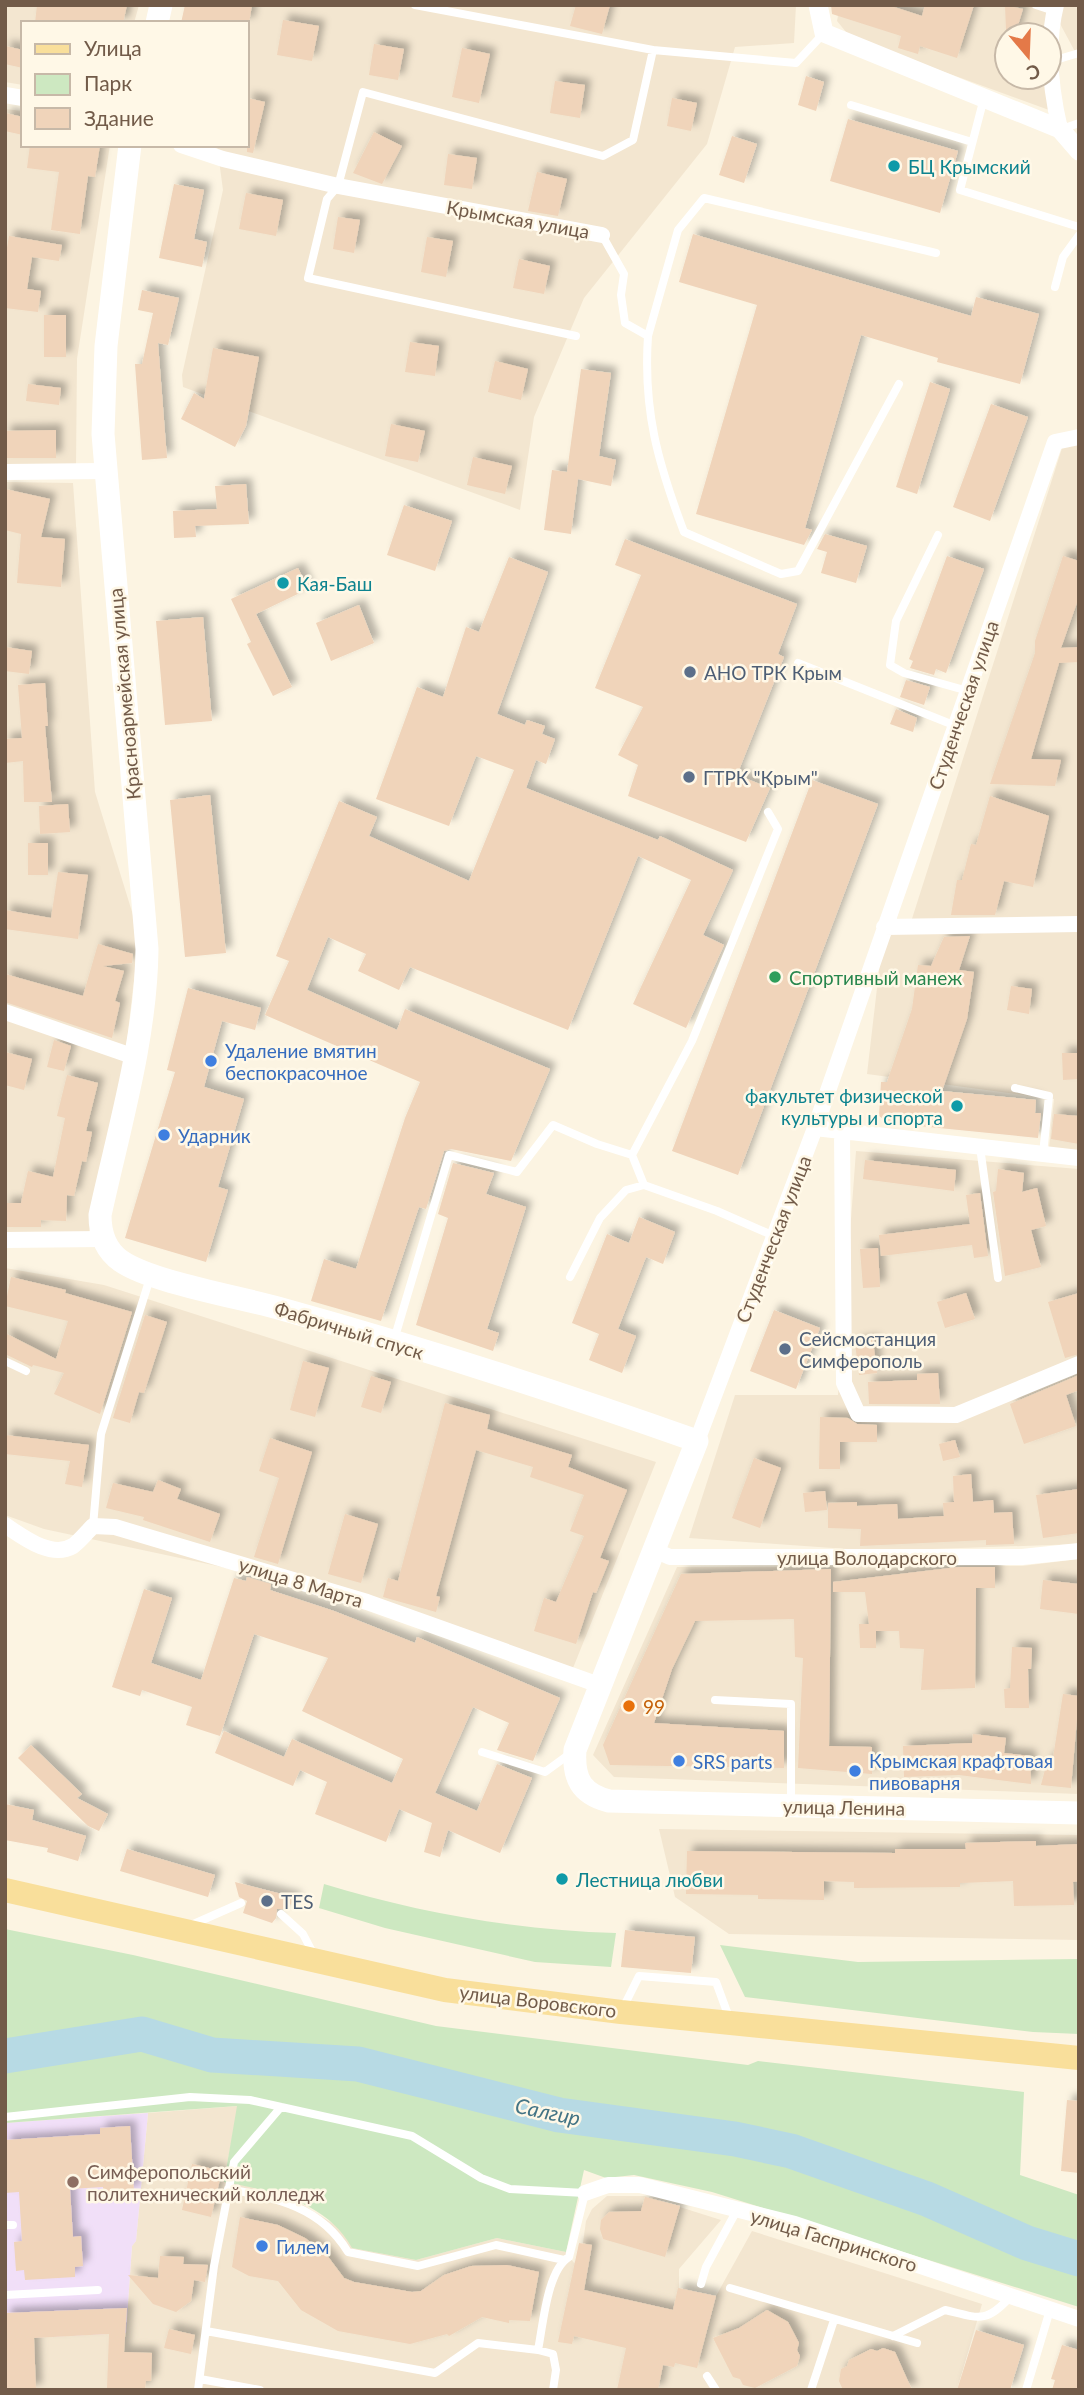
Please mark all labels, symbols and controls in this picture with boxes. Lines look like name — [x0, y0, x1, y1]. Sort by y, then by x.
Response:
legend — [21, 21, 248, 147]
north arrow — [993, 21, 1063, 91]
text: Улица — [84, 35, 142, 60]
text: С — [1024, 60, 1043, 86]
text: Парк — [84, 70, 132, 95]
text: Здание — [84, 105, 154, 130]
place label: БЦ Крымский — [908, 155, 1031, 178]
marker: БЦ Крымский — [886, 158, 902, 174]
street label: Крымская улица — [445, 195, 591, 243]
place label: Кая-Баш — [297, 572, 372, 595]
marker: Кая-Баш — [275, 575, 291, 591]
street label: Красноармейская улица — [103, 587, 145, 801]
street label: Студенческая улица — [923, 617, 1003, 793]
place label: АНО ТРК Крым — [704, 661, 842, 684]
marker: АНО ТРК Крым — [682, 664, 698, 680]
place label: ГТРК "Крым" — [703, 766, 818, 789]
marker: ГТРК "Крым" — [681, 769, 697, 785]
place label: Спортивный манеж — [789, 966, 962, 989]
marker: Спортивный манеж — [767, 969, 783, 985]
place label: Удаление вмятин беспокрасочное — [225, 1039, 377, 1084]
marker: Удаление вмятин беспокрасочное — [203, 1053, 219, 1069]
place label: факультет физической культуры и спорта — [745, 1084, 943, 1129]
marker: факультет физической культуры и спорта — [949, 1098, 965, 1114]
place label: Ударник — [178, 1124, 251, 1147]
marker: Ударник — [156, 1127, 172, 1143]
street label: Студенческая улица — [730, 1152, 816, 1326]
street label: Фабричный спуск — [272, 1296, 427, 1364]
place label: Сейсмостанция Симферополь — [799, 1327, 936, 1372]
marker: Сейсмостанция Симферополь — [777, 1341, 793, 1357]
street label: улица Володарского — [777, 1546, 957, 1569]
street label: улица 8 Марта — [236, 1552, 366, 1612]
place label: 99 — [643, 1695, 665, 1718]
marker: 99 — [621, 1698, 637, 1714]
place label: Крымская крафтовая пивоварня — [869, 1749, 1053, 1794]
place label: SRS parts — [693, 1750, 772, 1773]
marker: SRS parts — [671, 1753, 687, 1769]
marker: Крымская крафтовая пивоварня — [847, 1763, 863, 1779]
street label: улица Ленина — [783, 1794, 905, 1820]
place label: Лестница любви — [575, 1868, 723, 1891]
marker: Лестница любви — [554, 1871, 570, 1887]
place label: TES — [281, 1890, 314, 1913]
marker: TES — [259, 1893, 275, 1909]
street label: улица Воровского — [458, 1980, 618, 2022]
water label: Салгир — [513, 2092, 583, 2130]
place label: Симферопольский политехнический колледж — [87, 2160, 325, 2205]
marker: Симферопольский политехнический колледж — [65, 2174, 81, 2190]
street label: улица Гаспринского — [748, 2204, 920, 2276]
place label: Гилем — [276, 2235, 330, 2258]
marker: Гилем — [254, 2238, 270, 2254]

